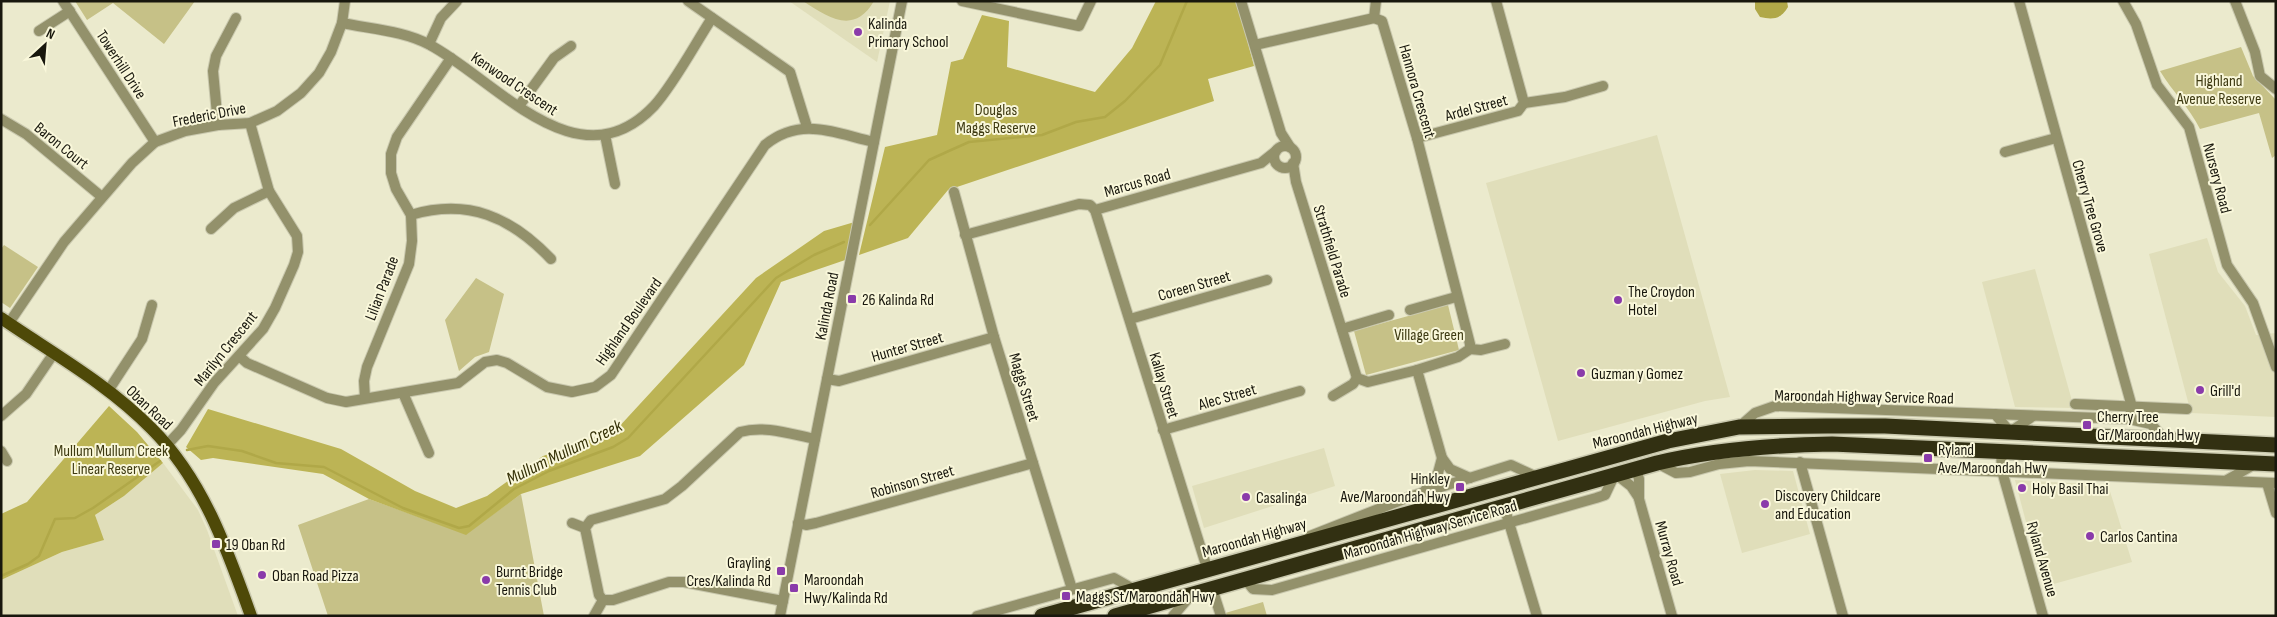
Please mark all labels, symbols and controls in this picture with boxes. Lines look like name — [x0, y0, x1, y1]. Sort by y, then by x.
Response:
place label: Kalinda Primary School — [868, 15, 949, 52]
north arrow — [20, 20, 70, 70]
text: N — [43, 24, 58, 43]
marker: Kalinda Primary School — [852, 26, 864, 38]
street label: Towerhill Drive — [91, 27, 150, 103]
street label: Hannora Crescent — [1394, 42, 1439, 141]
street label: Kenwood Crescent — [467, 48, 561, 120]
park label: Highland Avenue Reserve — [2176, 72, 2261, 109]
street label: Ardel Street — [1442, 91, 1510, 126]
street label: Frederic Drive — [171, 99, 248, 132]
park label: Douglas Maggs Reserve — [956, 101, 1036, 138]
street label: Baron Court — [30, 119, 92, 174]
street label: Nursery Road — [2198, 141, 2235, 215]
street label: Cherry Tree Grove — [2067, 158, 2112, 255]
street label: Marcus Road — [1102, 165, 1173, 202]
street label: Strathfield Parade — [1308, 203, 1355, 300]
street label: Lilian Parade — [362, 254, 403, 323]
street label: Coreen Street — [1156, 267, 1233, 306]
street label: Kalinda Road — [812, 271, 843, 342]
street label: Highland Boulevard — [592, 274, 666, 369]
place label: The Croydon Hotel — [1628, 283, 1695, 320]
place label: 26 Kalinda Rd — [862, 291, 934, 310]
marker: 26 Kalinda Rd — [846, 293, 858, 305]
marker: The Croydon Hotel — [1612, 294, 1624, 306]
street label: Marilyn Crescent — [190, 308, 262, 390]
park label: Village Green — [1394, 326, 1464, 345]
street label: Hunter Street — [869, 328, 946, 367]
street label: Kallay Street — [1145, 350, 1183, 421]
street label: Maggs Street — [1004, 351, 1043, 424]
place label: Guzman y Gomez — [1591, 365, 1683, 384]
marker: Guzman y Gomez — [1575, 367, 1587, 379]
street label: Alec Street — [1195, 380, 1259, 415]
street label: Oban Road — [122, 382, 176, 434]
place label: Grill'd — [2210, 382, 2241, 401]
marker: Grill'd — [2194, 384, 2206, 396]
street label: Maroondah Highway Service Road — [1774, 386, 1954, 409]
place label: Cherry Tree Gr/Maroondah Hwy — [2097, 408, 2200, 445]
street label: Maroondah Highway — [1591, 409, 1700, 454]
water label: Mullum Mullum Creek — [503, 415, 627, 489]
marker: Cherry Tree Gr/Maroondah Hwy — [2081, 419, 2093, 431]
place label: Ryland Ave/Maroondah Hwy — [1937, 441, 2047, 478]
park label: Mullum Mullum Creek Linear Reserve — [54, 442, 168, 479]
marker: Ryland Ave/Maroondah Hwy — [1922, 452, 1934, 464]
street label: Robinson Street — [869, 461, 956, 503]
place label: Hinkley Ave/Maroondah Hwy — [1340, 470, 1450, 507]
place label: Holy Basil Thai — [2032, 480, 2108, 499]
marker: Hinkley Ave/Maroondah Hwy — [1454, 481, 1466, 493]
marker: Holy Basil Thai — [2016, 482, 2028, 494]
place label: Discovery Childcare and Education — [1775, 487, 1881, 524]
place label: Casalinga — [1256, 489, 1307, 508]
marker: Casalinga — [1240, 491, 1252, 503]
street label: Maroondah Highway Service Road — [1342, 497, 1519, 564]
marker: Discovery Childcare and Education — [1759, 498, 1771, 510]
street label: Maroondah Highway — [1200, 514, 1309, 562]
street label: Murray Road — [1650, 519, 1687, 588]
street label: Ryland Avenue — [2022, 519, 2061, 599]
place label: Carlos Cantina — [2100, 528, 2178, 547]
marker: Carlos Cantina — [2084, 530, 2096, 542]
place label: 19 Oban Rd — [226, 536, 285, 555]
marker: 19 Oban Rd — [210, 538, 222, 550]
place label: Grayling Cres/Kalinda Rd — [686, 554, 771, 591]
place label: Burnt Bridge Tennis Club — [496, 563, 563, 600]
marker: Grayling Cres/Kalinda Rd — [775, 565, 787, 577]
place label: Oban Road Pizza — [272, 567, 359, 586]
marker: Oban Road Pizza — [256, 569, 268, 581]
place label: Maroondah Hwy/Kalinda Rd — [804, 571, 888, 608]
marker: Burnt Bridge Tennis Club — [480, 574, 492, 586]
marker: Maroondah Hwy/Kalinda Rd — [788, 582, 800, 594]
place label: Maggs St/Maroondah Hwy — [1076, 588, 1215, 607]
marker: Maggs St/Maroondah Hwy — [1060, 590, 1072, 602]

